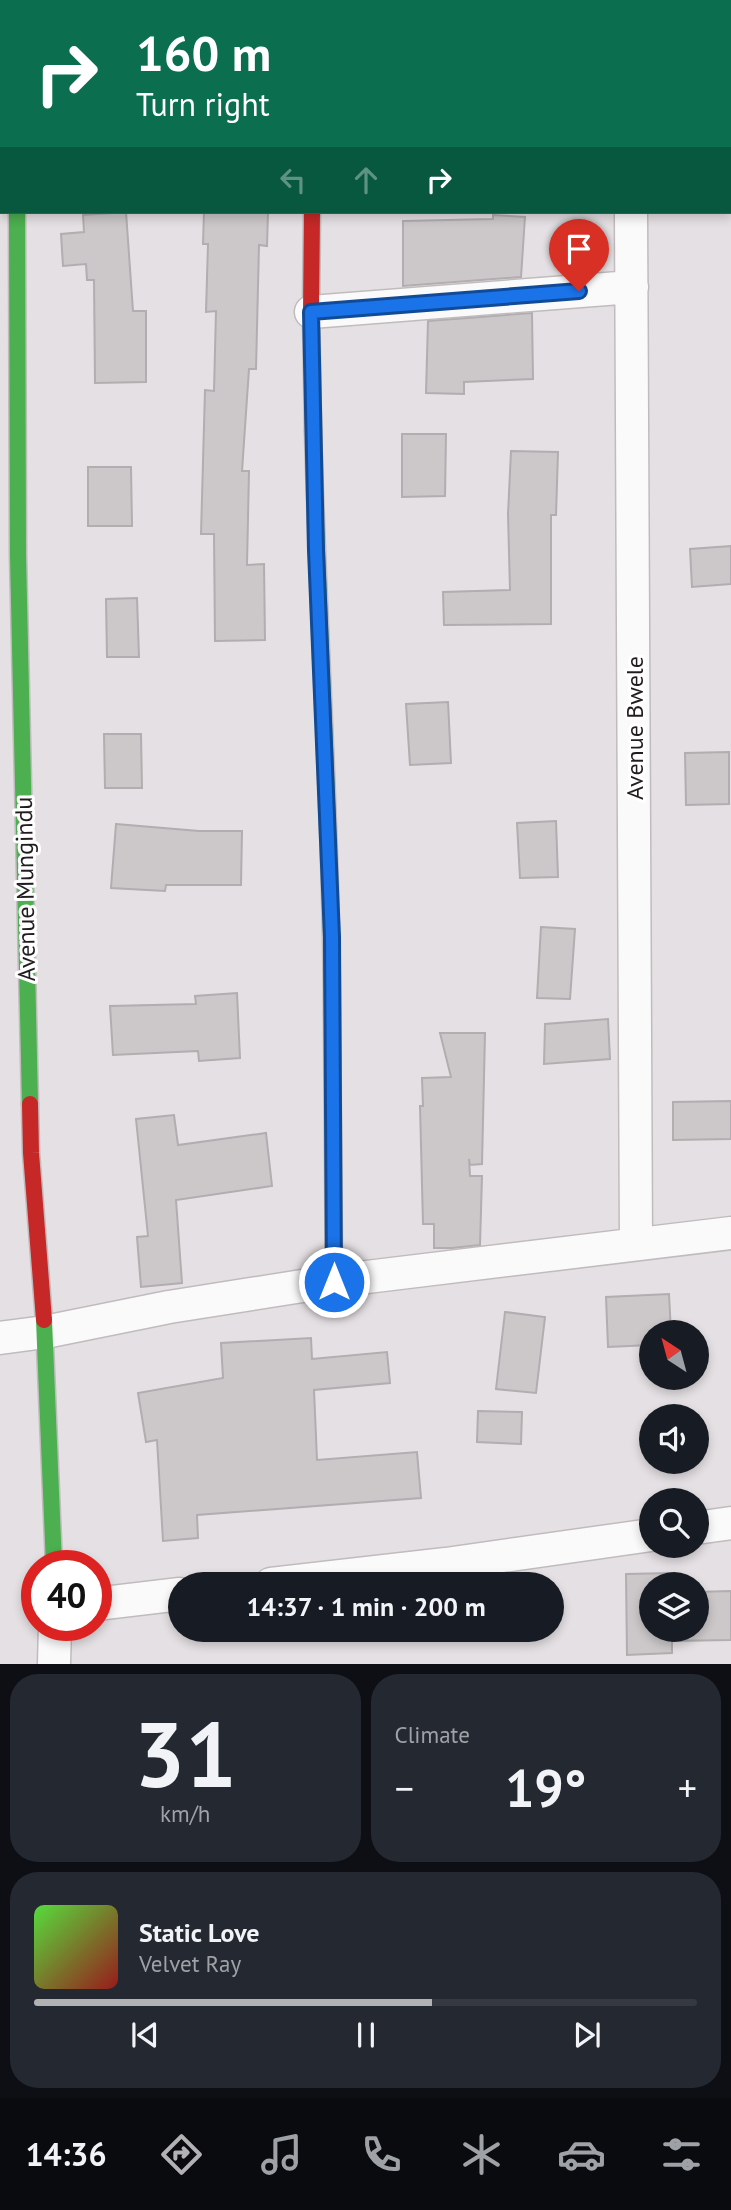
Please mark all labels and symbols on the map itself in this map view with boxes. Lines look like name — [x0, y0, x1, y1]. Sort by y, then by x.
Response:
pin — [549, 219, 609, 291]
street label: Avenue Bwele — [619, 656, 650, 800]
street label: Avenue Mungindu — [8, 796, 42, 982]
position arrow — [297, 1245, 371, 1319]
north arrow — [639, 1320, 709, 1390]
speed limit sign: 40 — [21, 1550, 112, 1641]

